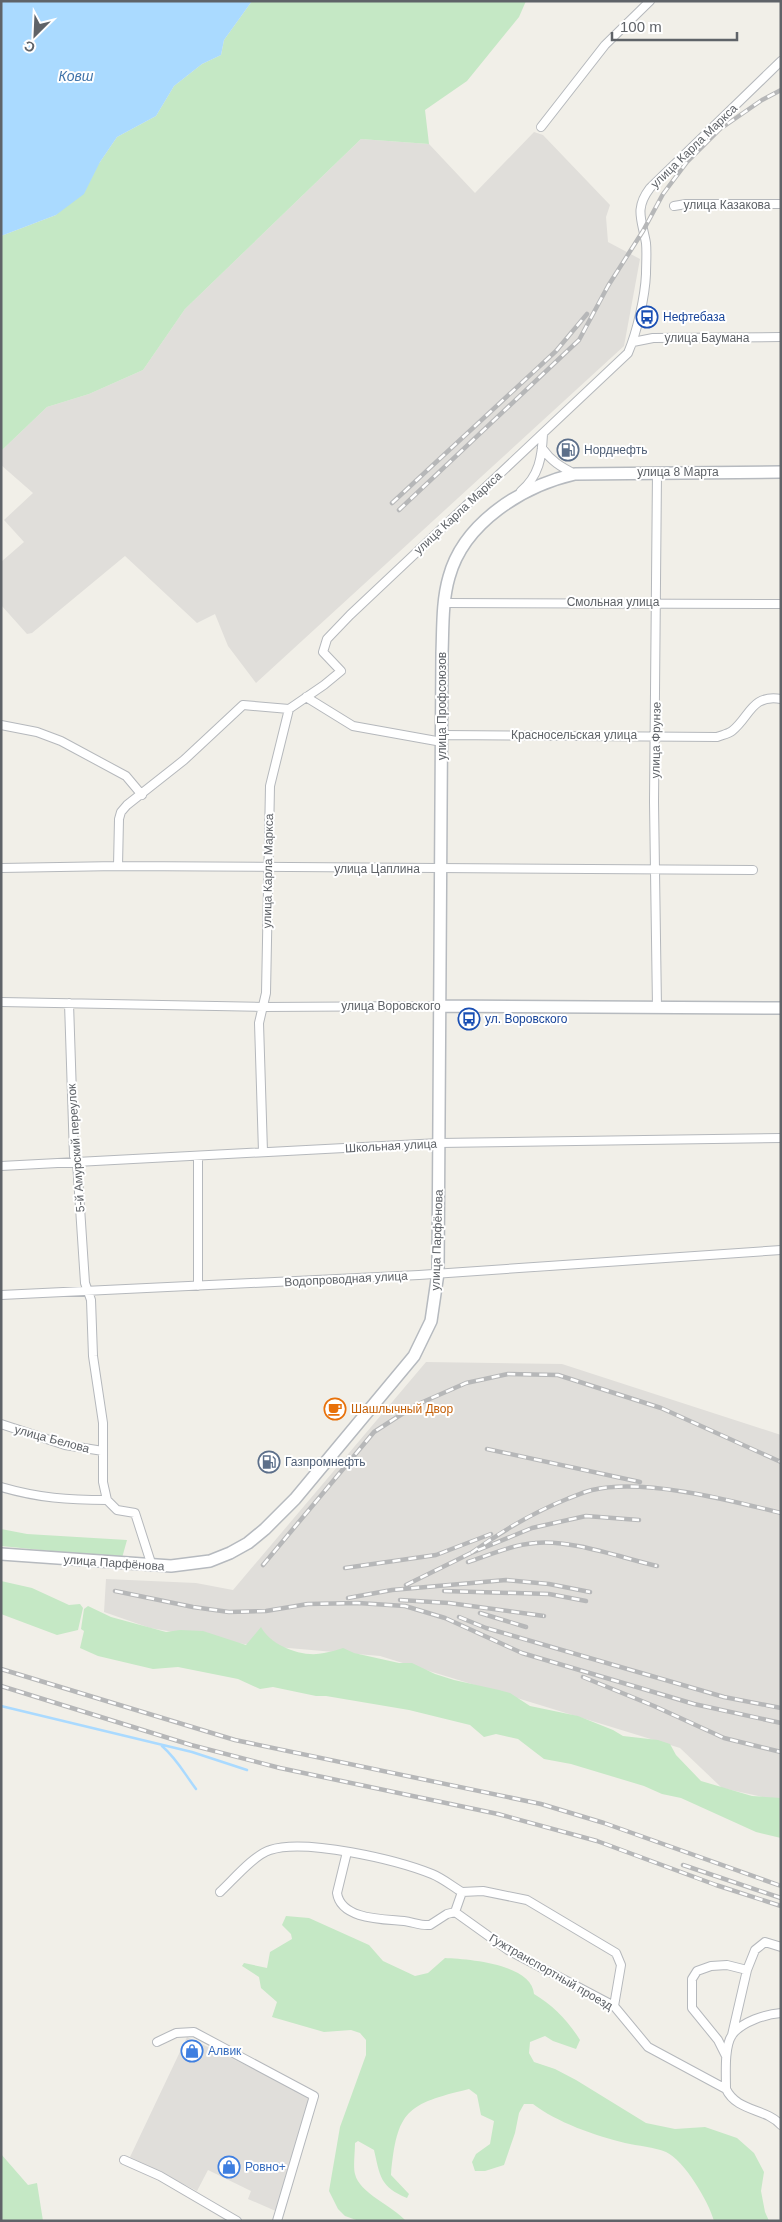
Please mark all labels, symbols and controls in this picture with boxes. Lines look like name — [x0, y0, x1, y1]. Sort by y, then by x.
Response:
north arrow — [10, 10, 60, 60]
scale bar — [612, 10, 737, 42]
text: 100 m — [620, 18, 662, 35]
text: С — [22, 38, 38, 56]
water label: Ковш — [59, 68, 94, 84]
street label: улица Карла Маркса — [648, 101, 740, 191]
street label: улица Казакова — [684, 198, 771, 212]
bus stop icon: Нефтебаза — [635, 305, 659, 329]
place label: Нефтебаза — [663, 310, 725, 324]
street label: улица Баумана — [665, 331, 750, 345]
fuel station icon: Норднефть — [556, 438, 580, 462]
place label: Норднефть — [584, 443, 647, 457]
street label: улица 8 Марта — [637, 465, 719, 479]
street label: улица Карла Маркса — [411, 469, 505, 557]
street label: Смольная улица — [567, 595, 660, 609]
street label: улица Профсоюзов — [435, 652, 449, 760]
street label: улица Фрунзе — [648, 701, 664, 778]
street label: Красносельская улица — [511, 728, 637, 742]
street label: улица Карла Маркса — [260, 813, 276, 929]
street label: улица Цаплина — [334, 862, 420, 876]
street label: улица Воровского — [341, 999, 441, 1013]
bus stop icon: ул. Воровского — [457, 1007, 481, 1031]
place label: ул. Воровского — [485, 1012, 568, 1026]
street label: 5-й Амурский переулок — [64, 1083, 87, 1213]
street label: Школьная улица — [345, 1137, 438, 1155]
street label: улица Парфёнова — [428, 1189, 446, 1291]
street label: Водопроводная улица — [284, 1269, 408, 1289]
cafe icon: Шашлычный Двор — [323, 1397, 347, 1421]
place label: Шашлычный Двор — [351, 1402, 454, 1416]
street label: улица Белова — [13, 1422, 91, 1456]
fuel station icon: Газпромнефть — [257, 1450, 281, 1474]
place label: Газпромнефть — [285, 1455, 366, 1469]
street label: улица Парфёнова — [63, 1552, 165, 1574]
street label: Гужтранспортный проезд — [487, 1931, 615, 2013]
shop icon: Алвик — [180, 2039, 204, 2063]
place label: Алвик — [208, 2044, 242, 2058]
shop icon: Ровно+ — [217, 2155, 241, 2179]
place label: Ровно+ — [245, 2160, 286, 2174]

